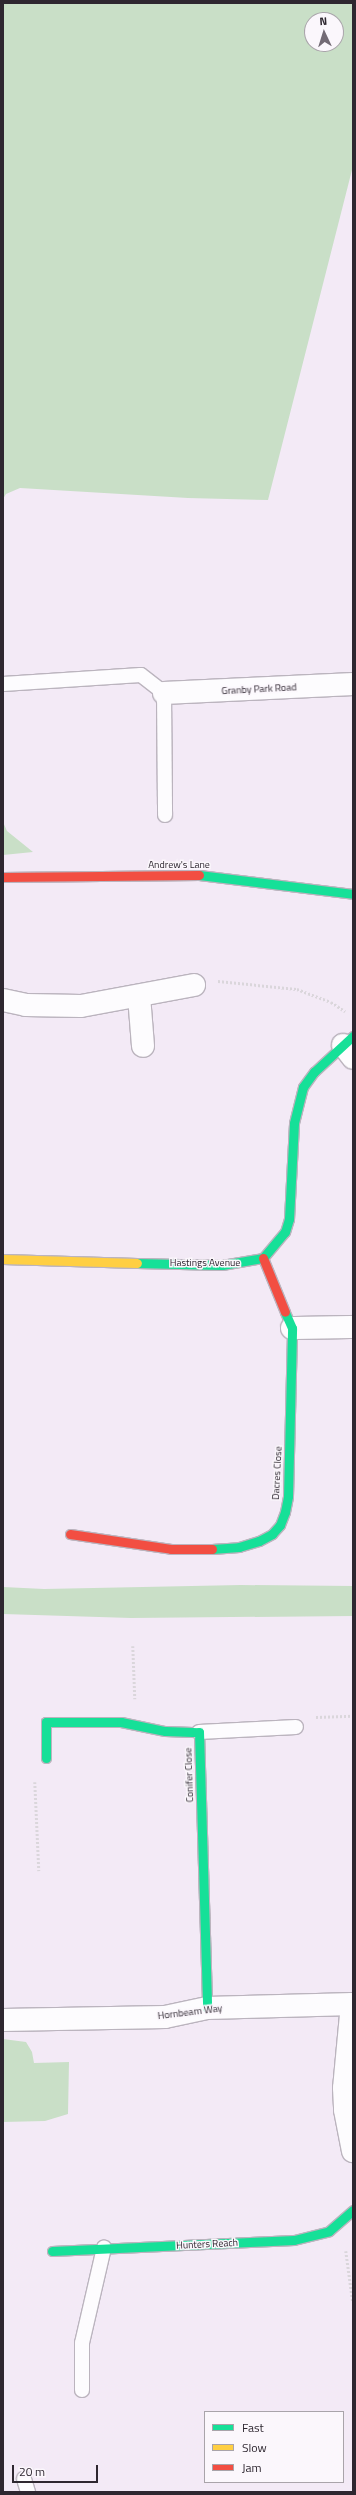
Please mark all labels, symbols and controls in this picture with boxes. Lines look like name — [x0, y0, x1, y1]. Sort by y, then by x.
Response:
north arrow — [304, 12, 344, 52]
text: N — [319, 13, 328, 29]
street label: Granby Park Road — [221, 681, 297, 697]
street label: Andrew's Lane — [148, 859, 210, 871]
street label: Hastings Avenue — [170, 1257, 240, 1269]
street label: Dacres Close — [270, 1446, 284, 1500]
street label: Conifer Close — [182, 1747, 196, 1803]
street label: Hornbeam Way — [157, 2002, 223, 2022]
street label: Hunters Reach — [176, 2236, 238, 2252]
legend — [204, 2411, 344, 2483]
text: Fast — [242, 2418, 264, 2437]
text: Slow — [242, 2438, 267, 2457]
scale bar — [14, 2457, 100, 2483]
text: Jam — [242, 2458, 262, 2477]
text: 20 m — [19, 2462, 45, 2481]

